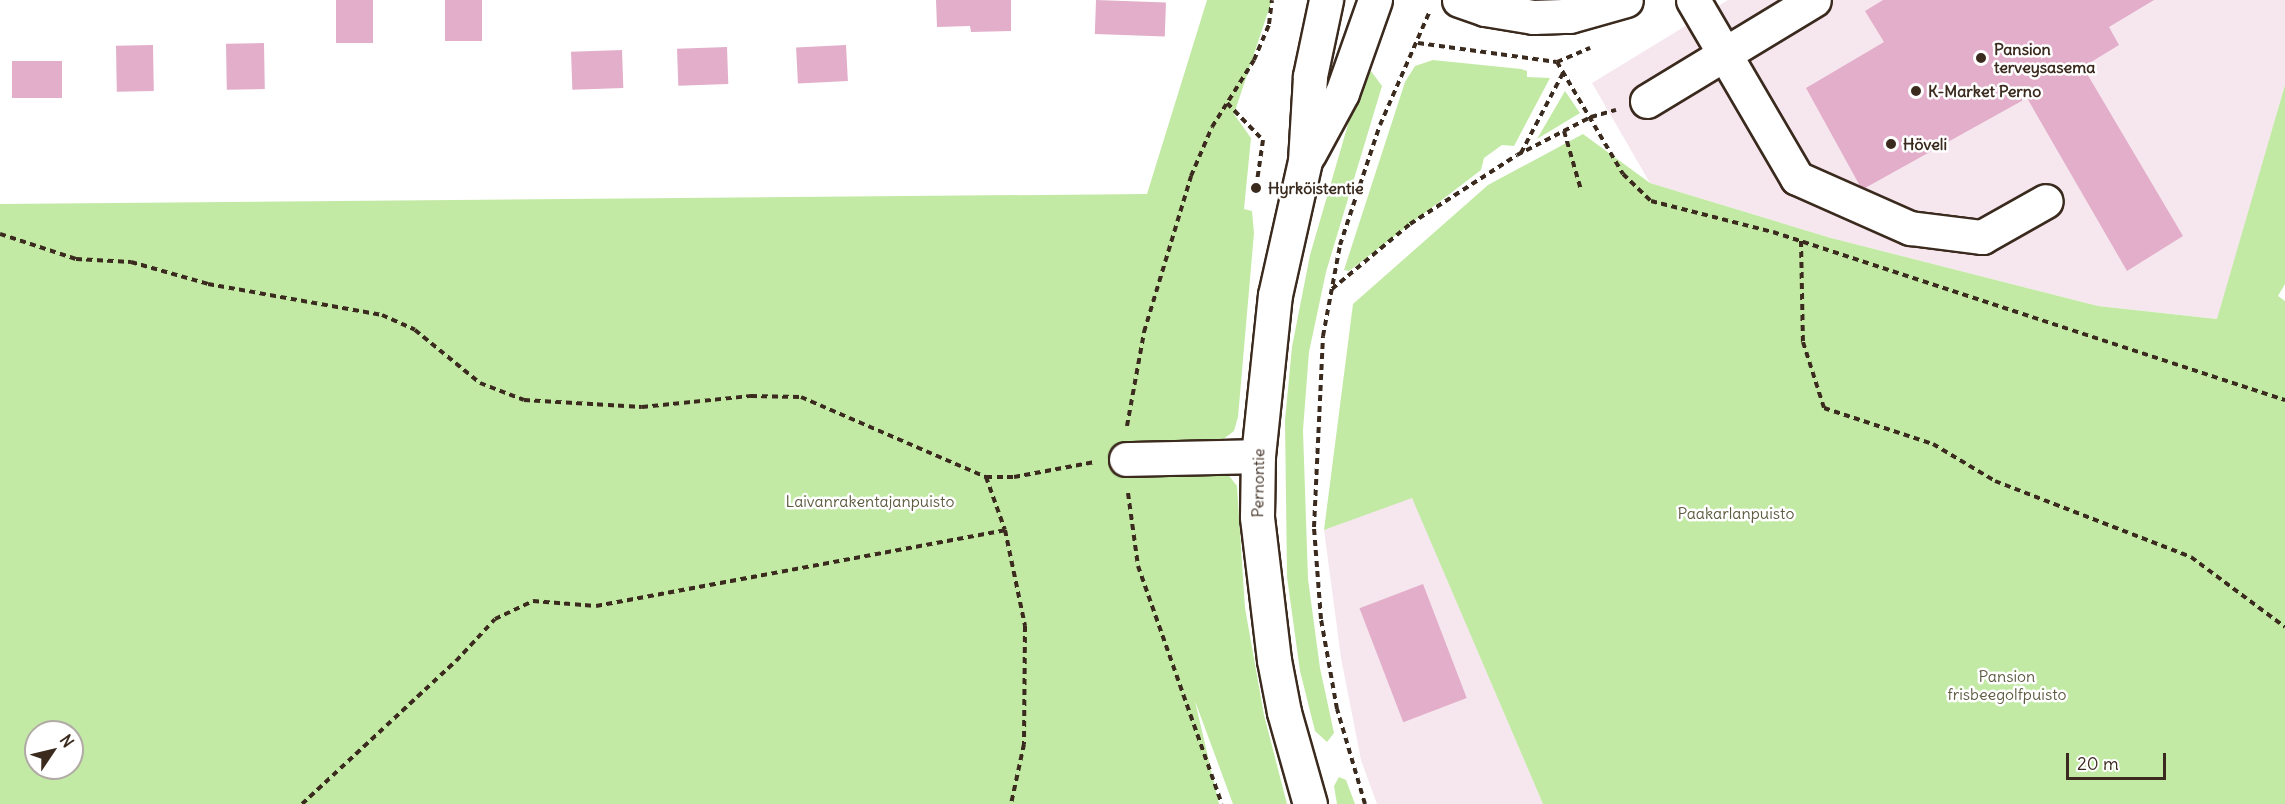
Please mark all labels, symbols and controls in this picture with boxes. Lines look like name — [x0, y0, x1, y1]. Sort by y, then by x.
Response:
place label: Pansion terveysasema — [1994, 39, 2095, 77]
marker: Pansion terveysasema — [1972, 49, 1990, 67]
place label: K-Market Perno — [1928, 81, 2041, 101]
marker: K-Market Perno — [1909, 84, 1923, 98]
place label: Höveli — [1903, 134, 1947, 154]
marker: Höveli — [1884, 137, 1898, 151]
place label: Hyrköistentie — [1268, 178, 1364, 198]
marker: Hyrköistentie — [1249, 181, 1263, 195]
street label: Pernontie — [1248, 448, 1268, 518]
park label: Laivanrakentajanpuisto — [786, 491, 954, 511]
park label: Paakarlanpuisto — [1678, 503, 1794, 523]
park label: Pansion frisbeegolfpuisto — [1947, 666, 2067, 704]
north arrow — [24, 720, 84, 780]
text: N — [56, 731, 78, 751]
scale bar — [2069, 741, 2170, 779]
text: 20 m — [2077, 752, 2119, 775]

